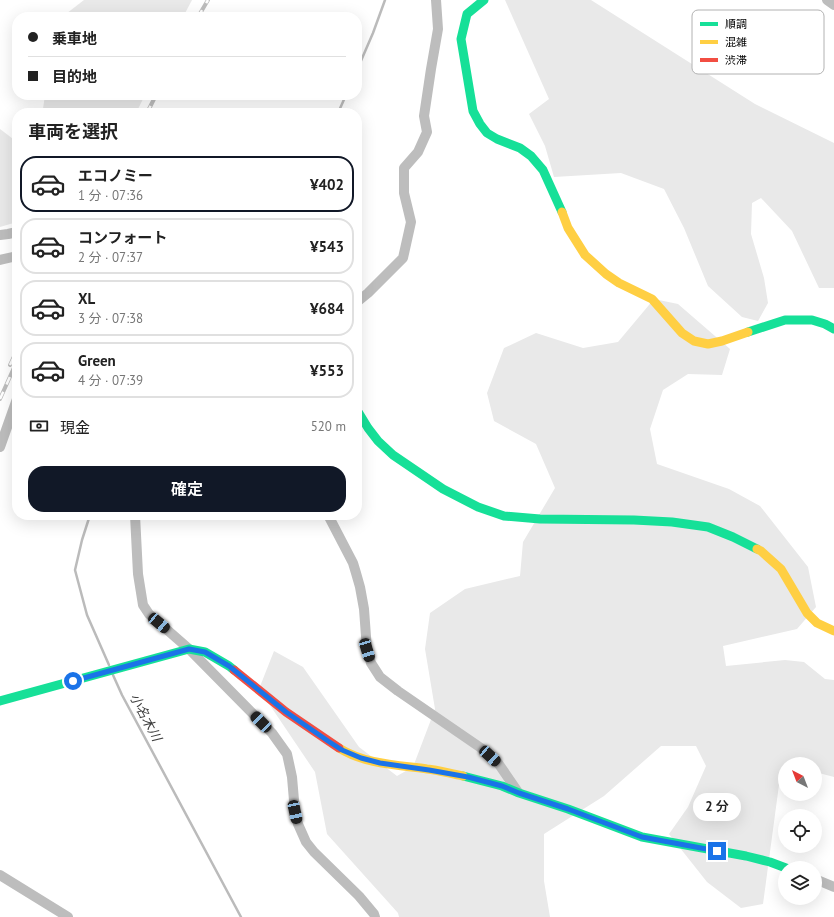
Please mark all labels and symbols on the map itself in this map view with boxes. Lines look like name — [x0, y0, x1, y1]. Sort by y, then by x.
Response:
legend — [692, 10, 824, 74]
text: 順調 — [725, 17, 747, 31]
text: 混雑 — [725, 35, 747, 49]
text: 渋滞 — [725, 53, 747, 67]
car — [146, 611, 172, 635]
car — [358, 637, 376, 663]
route start — [64, 672, 82, 690]
water label: 小名木川 — [126, 690, 166, 746]
car — [248, 709, 274, 735]
car — [477, 744, 503, 768]
north arrow — [778, 757, 822, 801]
callout: 2 分 — [693, 793, 741, 821]
car — [287, 799, 303, 825]
route end — [708, 842, 726, 860]

